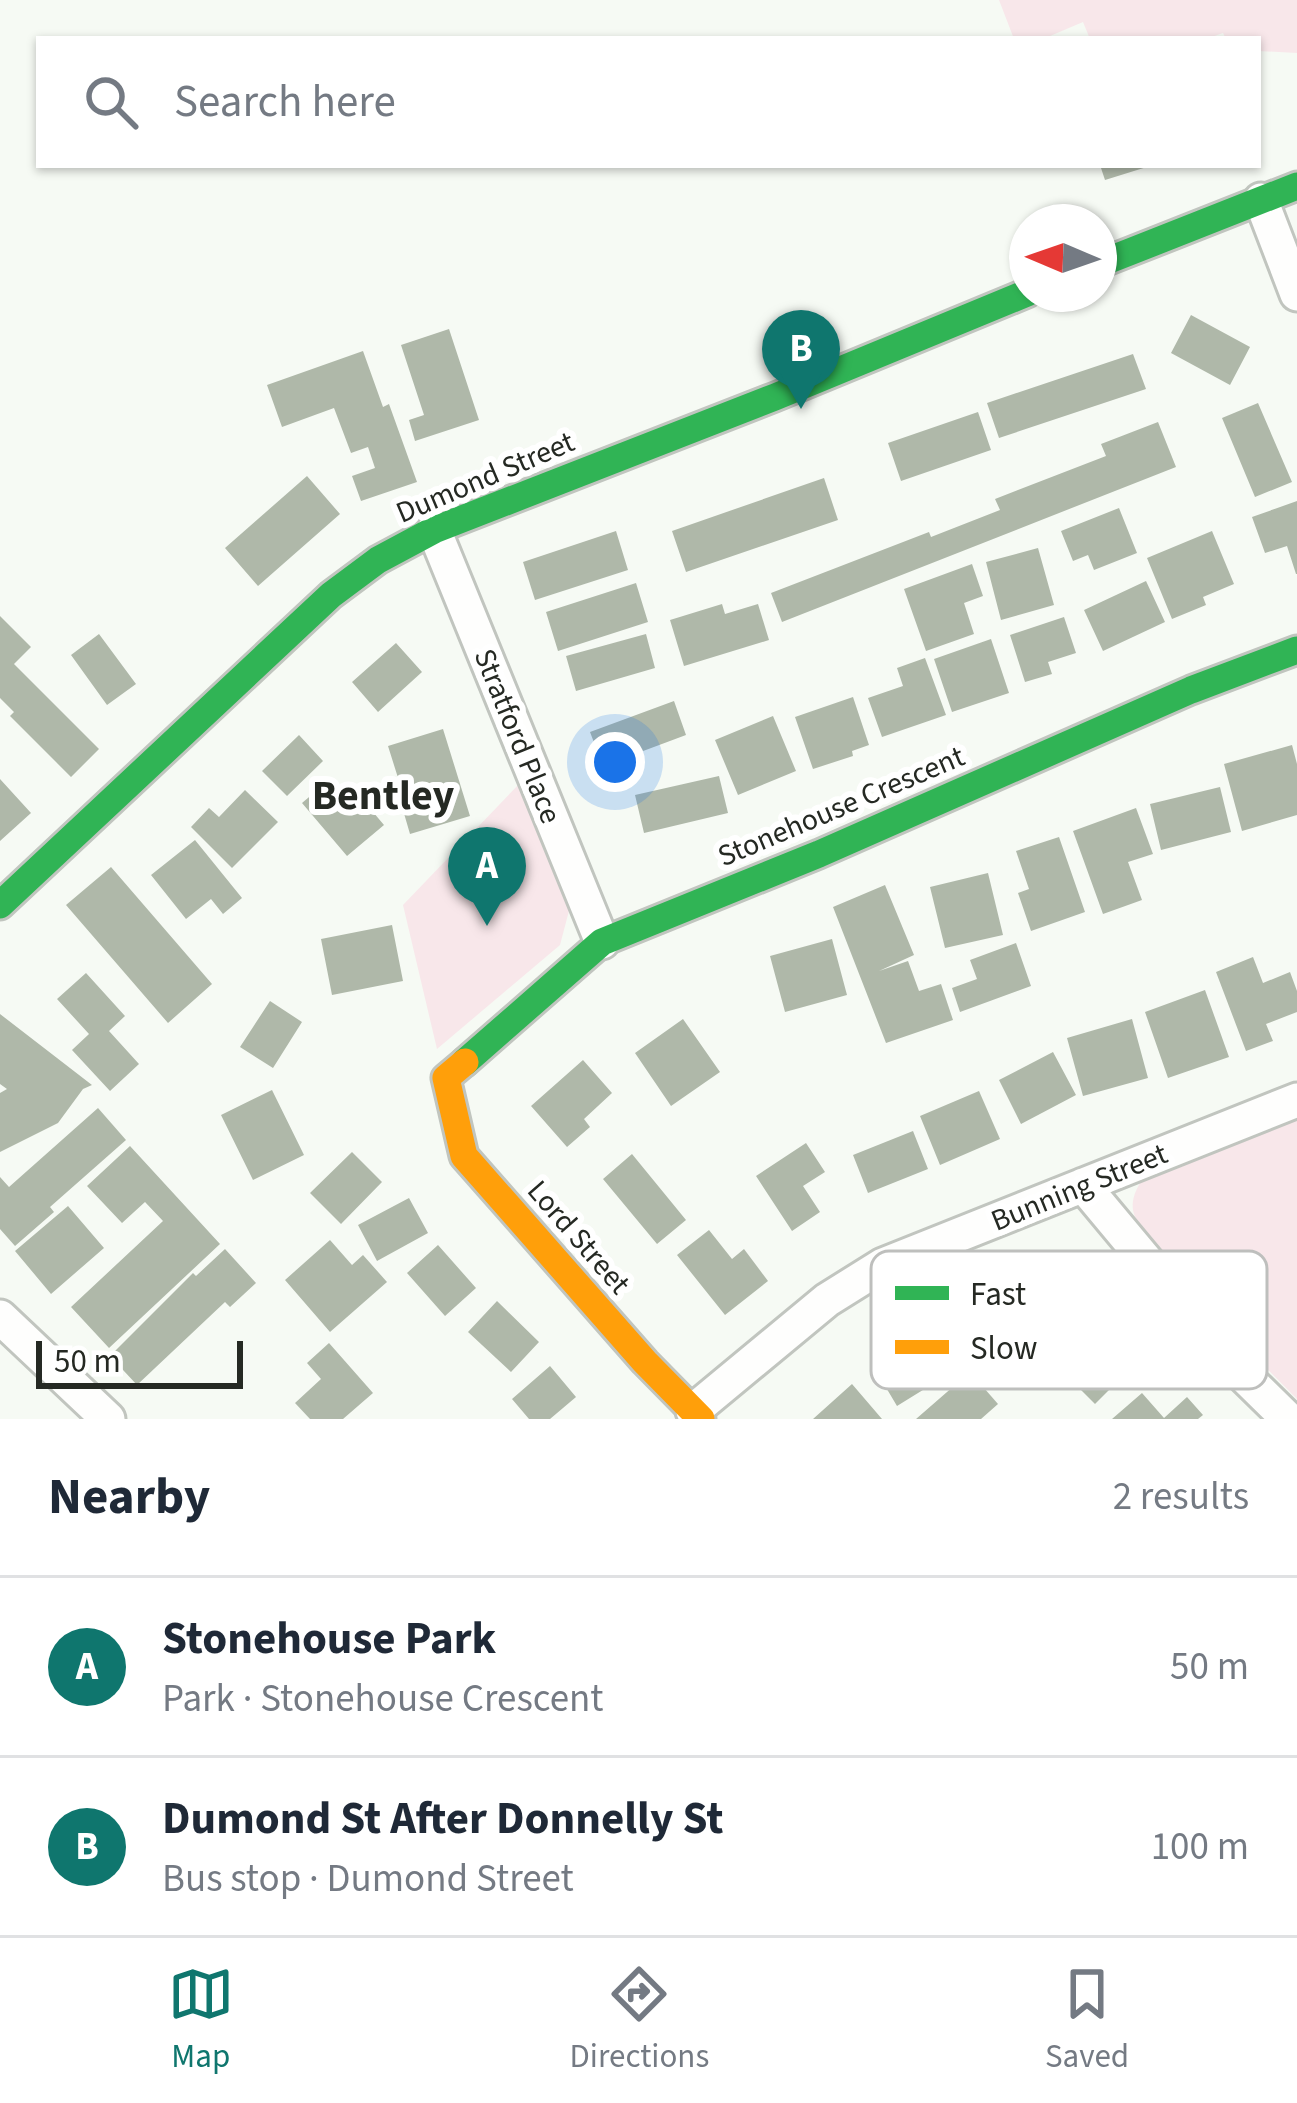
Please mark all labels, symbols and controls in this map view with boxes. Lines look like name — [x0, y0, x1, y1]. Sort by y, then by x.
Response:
search box — [36, 36, 1261, 168]
icon: search — [78, 69, 144, 135]
text: Search here — [174, 70, 396, 134]
north arrow — [1009, 204, 1117, 312]
pin: B — [762, 310, 840, 409]
street label: Dumond Street — [389, 421, 581, 534]
street label: Stratford Place — [463, 642, 572, 830]
your location — [585, 732, 645, 792]
street label: Stonehouse Crescent — [711, 735, 971, 878]
district label: Bentley — [312, 766, 454, 826]
pin: A — [448, 827, 526, 926]
street label: Bunning Street — [985, 1133, 1174, 1242]
street label: Lord Street — [517, 1171, 640, 1304]
legend — [871, 1251, 1267, 1389]
text: Fast — [970, 1271, 1026, 1318]
text: Slow — [970, 1325, 1038, 1372]
scale bar — [36, 1335, 243, 1388]
text: 50 m — [54, 1338, 121, 1385]
text: Nearby — [48, 1461, 210, 1533]
text: 2 results — [1113, 1469, 1249, 1525]
text: Stonehouse Park — [162, 1607, 496, 1671]
text: A — [76, 1639, 98, 1695]
text: 50 m — [1170, 1639, 1249, 1695]
text: Park · Stonehouse Crescent — [162, 1671, 604, 1727]
text: Dumond St After Donnelly St — [162, 1787, 723, 1851]
text: B — [75, 1819, 99, 1875]
text: 100 m — [1151, 1819, 1249, 1875]
text: Bus stop · Dumond Street — [162, 1851, 574, 1907]
tab: Map — [168, 1961, 234, 2080]
tab: Directions — [570, 1961, 709, 2080]
tab: Saved — [1045, 1961, 1129, 2080]

